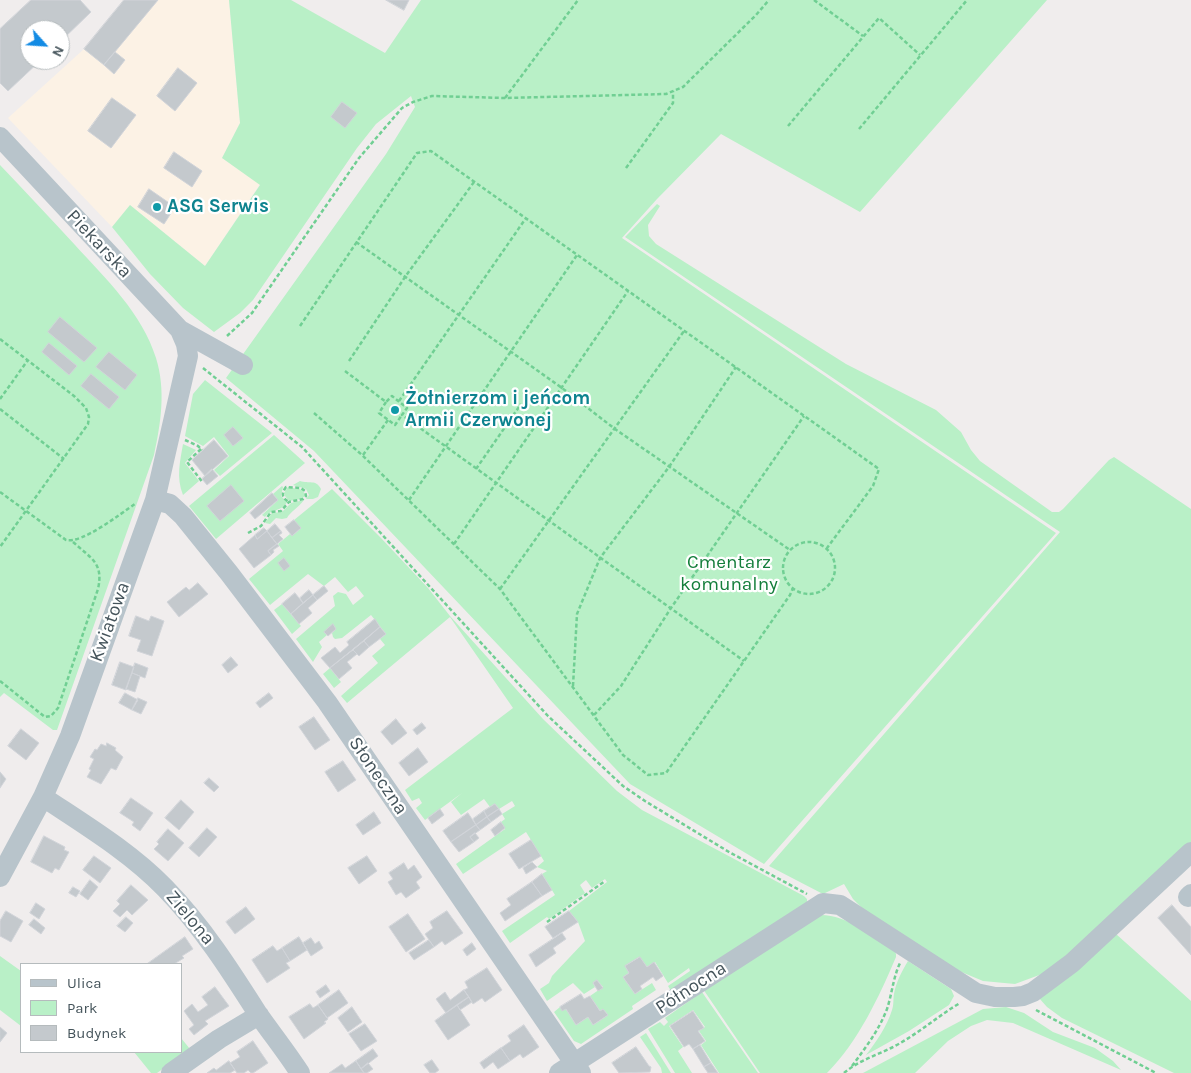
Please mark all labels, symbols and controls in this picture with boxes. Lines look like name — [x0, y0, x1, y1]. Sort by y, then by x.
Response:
north arrow — [20, 20, 70, 70]
text: N — [48, 43, 68, 60]
place label: ASG Serwis — [167, 196, 269, 218]
marker: ASG Serwis — [151, 201, 163, 213]
street label: Piekarska — [62, 205, 136, 283]
place label: Żołnierzom i jeńcom Armii Czerwonej — [405, 388, 590, 432]
marker: Żołnierzom i jeńcom Armii Czerwonej — [389, 404, 401, 416]
park label: Cmentarz komunalny — [680, 552, 778, 596]
street label: Kwiatowa — [85, 579, 135, 665]
street label: Słoneczna — [344, 733, 412, 819]
street label: Zielona — [161, 886, 219, 950]
street label: Północna — [651, 957, 731, 1019]
legend — [20, 963, 182, 1053]
text: Ulica — [67, 974, 101, 992]
text: Park — [67, 999, 97, 1017]
text: Budynek — [67, 1024, 126, 1042]

